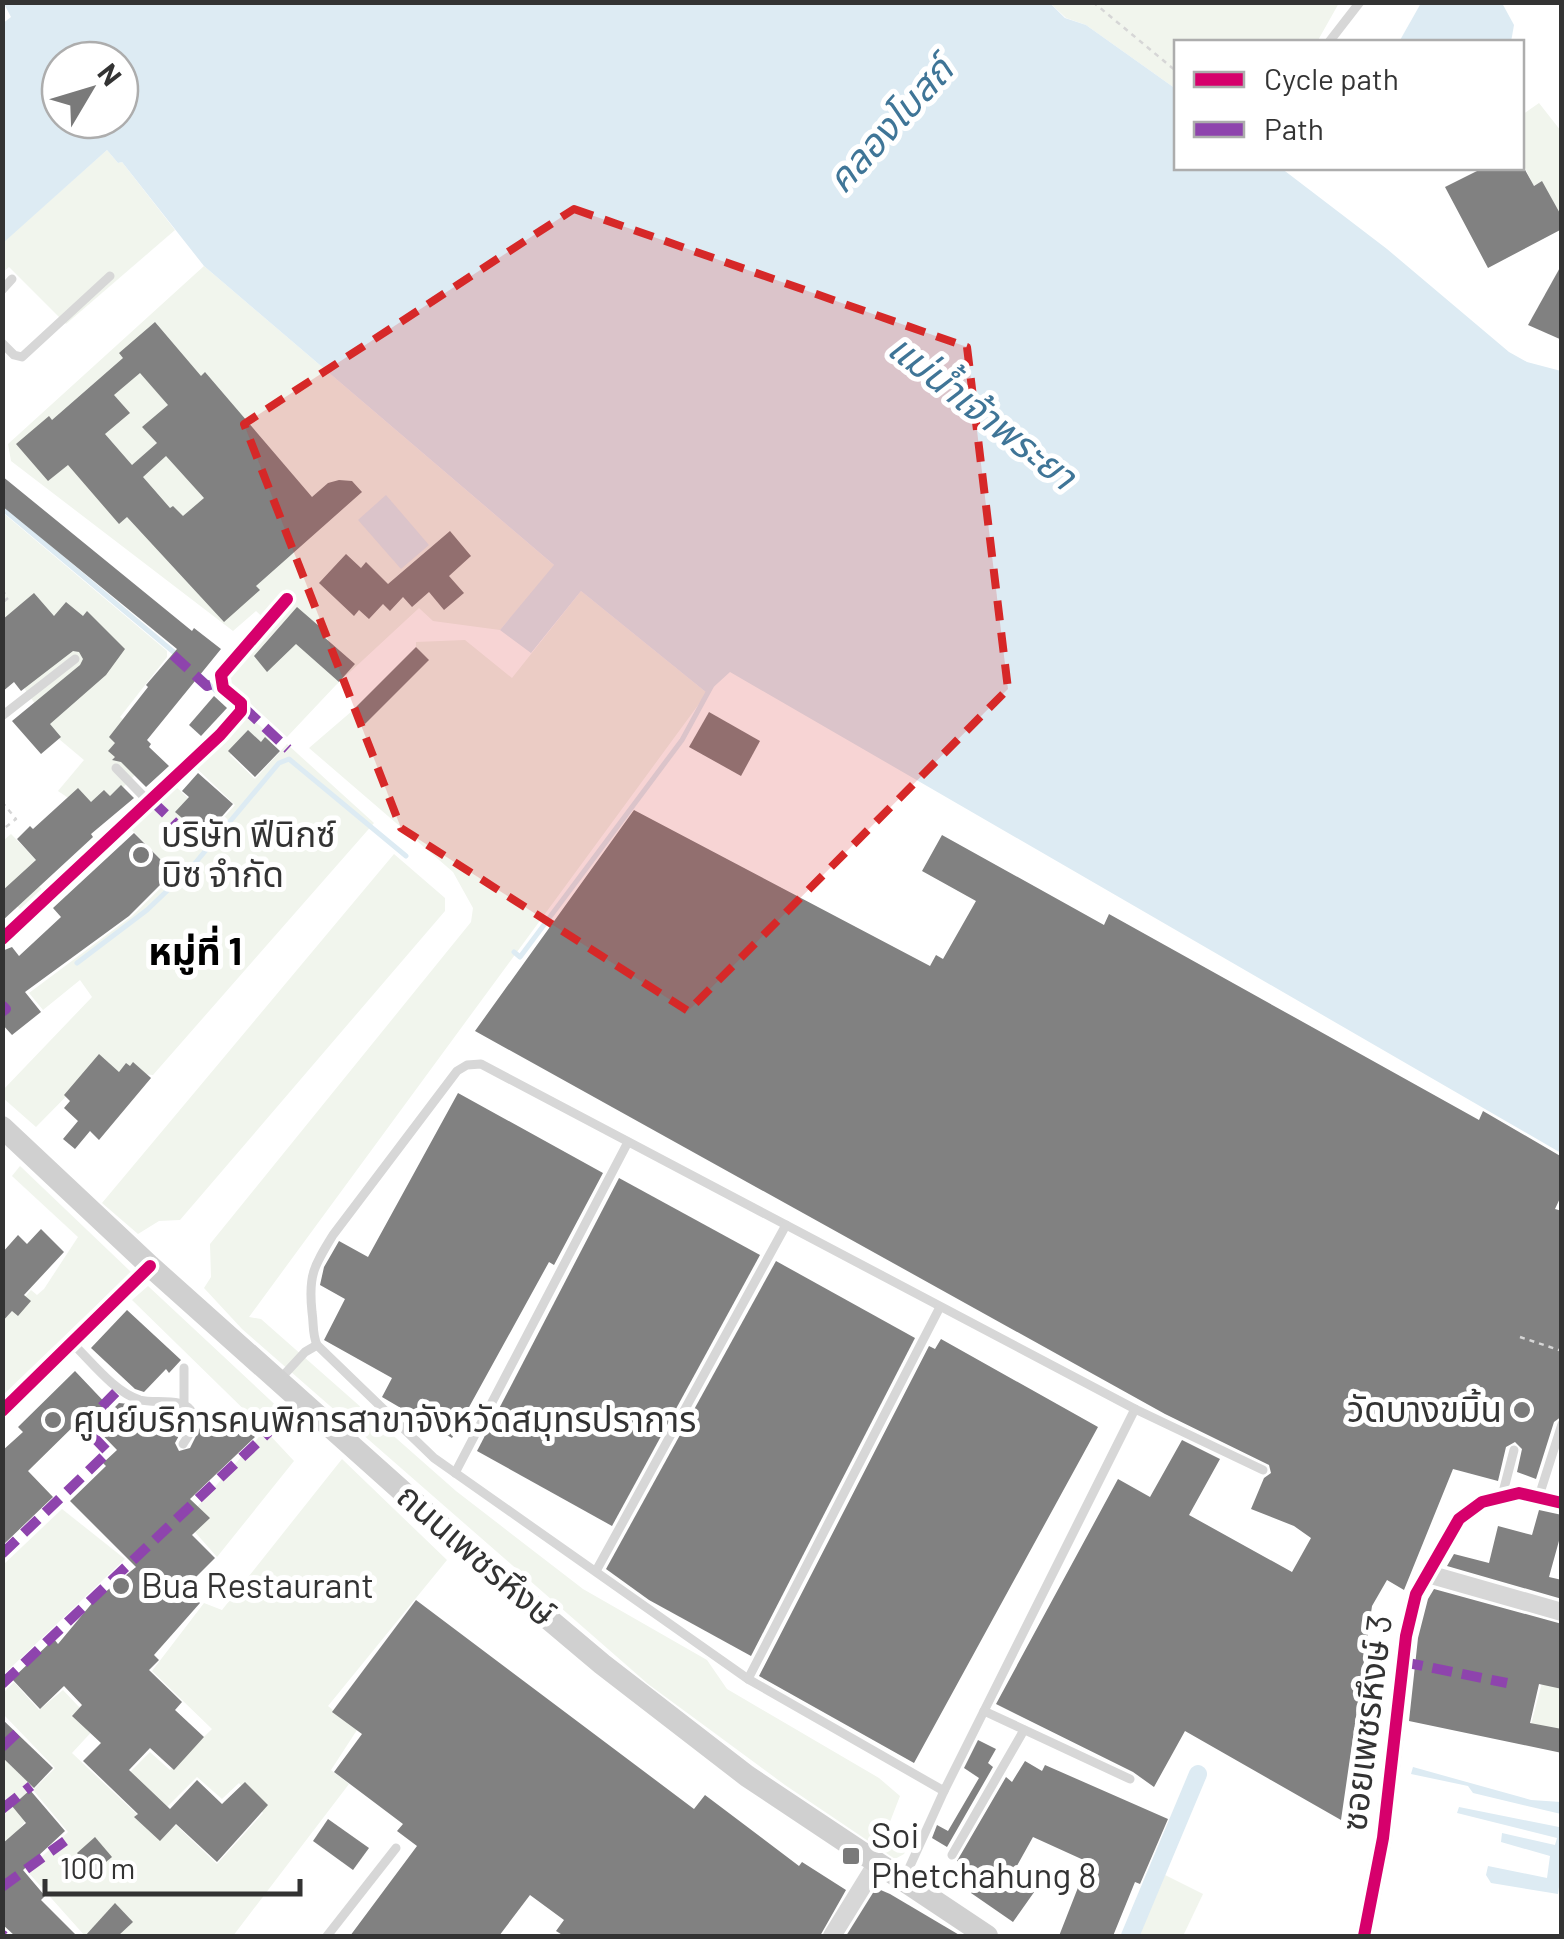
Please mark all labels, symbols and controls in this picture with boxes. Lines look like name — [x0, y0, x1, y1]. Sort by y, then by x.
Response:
north arrow — [40, 40, 140, 140]
legend — [1174, 40, 1524, 170]
water label: คลองโบสถ์ — [816, 41, 966, 201]
text: N — [91, 56, 130, 92]
text: Cycle path — [1264, 60, 1399, 96]
text: Path — [1264, 110, 1324, 146]
water label: แม่น้ำเจ้าพระยา — [880, 322, 1088, 499]
place label: บริษัท ฟีนิกซ์ บิซ จำกัด — [161, 812, 337, 894]
marker: บริษัท ฟีนิกซ์ บิซ จำกัด — [130, 844, 152, 866]
district label: หมู่ที่ 1 — [148, 925, 242, 975]
place label: วัดบางขมิ้น — [1347, 1387, 1502, 1429]
place label: ศูนย์บริการคนพิการสาขาจังหวัดสมุทรปราการ — [73, 1397, 696, 1441]
marker: วัดบางขมิ้น — [1511, 1399, 1533, 1421]
marker: ศูนย์บริการคนพิการสาขาจังหวัดสมุทรปราการ — [42, 1409, 64, 1431]
street label: ถนนเพชรหึงษ์ — [390, 1473, 565, 1634]
place label: Bua Restaurant — [141, 1563, 374, 1605]
marker: Bua Restaurant — [110, 1575, 132, 1597]
street label: ซอยเพชรหึงษ์ 3 — [1331, 1612, 1399, 1833]
place label: Soi Phetchahung 8 — [871, 1813, 1096, 1895]
scale bar — [45, 1834, 300, 1896]
marker: Soi Phetchahung 8 — [840, 1845, 862, 1867]
text: 100 m — [60, 1849, 135, 1885]

